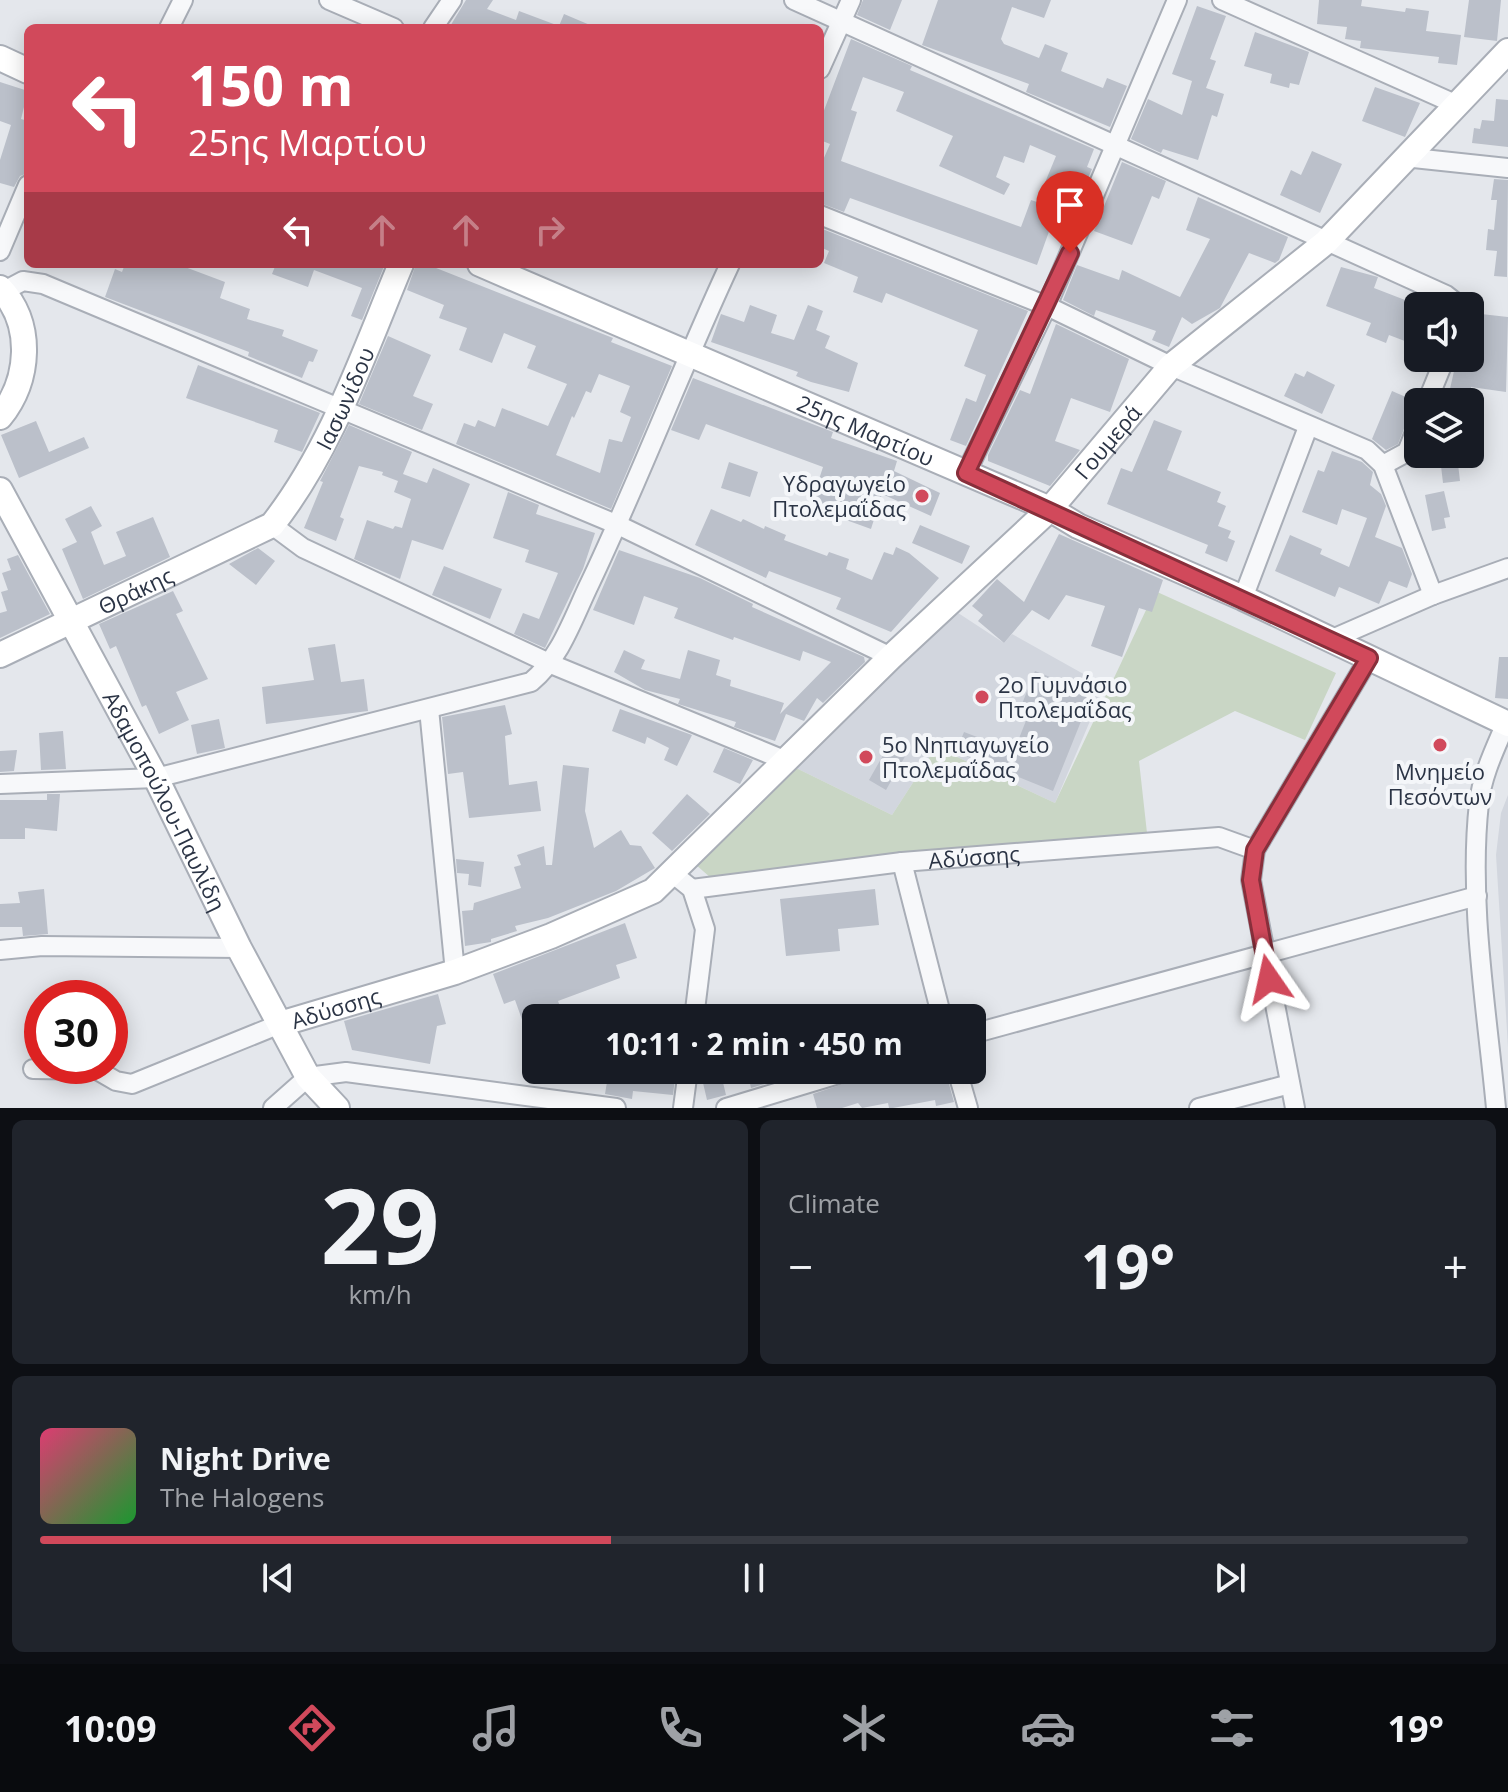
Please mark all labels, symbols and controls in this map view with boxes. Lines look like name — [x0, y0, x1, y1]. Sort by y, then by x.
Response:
text: 150 m — [188, 46, 354, 122]
icon: left — [56, 56, 160, 160]
text: 25ης Μαρτίου — [188, 118, 427, 167]
pin — [1036, 171, 1104, 253]
icon: arrive — [1048, 183, 1092, 227]
icon: left — [276, 208, 320, 252]
icon: ahead — [360, 208, 404, 252]
icon: ahead — [444, 208, 488, 252]
icon: right — [528, 208, 572, 252]
map controls — [1404, 292, 1484, 468]
button: sound — [1404, 292, 1484, 372]
street label: Ιασωνίδου — [308, 343, 381, 455]
street label: 25ης Μαρτίου — [793, 387, 939, 472]
button: layers — [1404, 388, 1484, 468]
street label: Γουμερά — [1067, 397, 1148, 485]
place label: Υδραγωγείο Πτολεμαΐδας — [772, 468, 906, 523]
marker: Υδραγωγείο Πτολεμαΐδας — [913, 487, 931, 505]
street label: Θράκης — [93, 559, 178, 621]
place label: 2ο Γυμνάσιο Πτολεμαΐδας — [998, 669, 1132, 724]
street label: Αδαμοπούλου-Παυλίδη — [97, 686, 233, 916]
marker: 2ο Γυμνάσιο Πτολεμαΐδας — [973, 688, 991, 706]
place label: 5ο Νηπιαγωγείο Πτολεμαΐδας — [882, 729, 1050, 784]
marker: Μνημείο Πεσόντων — [1431, 736, 1449, 754]
marker: 5ο Νηπιαγωγείο Πτολεμαΐδας — [857, 748, 875, 766]
place label: Μνημείο Πεσόντων — [1388, 756, 1492, 811]
street label: Αδύσσης — [927, 838, 1021, 875]
position arrow — [1227, 937, 1311, 1021]
speed limit sign: 30 — [24, 980, 128, 1084]
street label: Αδύσσης — [287, 980, 384, 1035]
text: 10:11 · 2 min · 450 m — [605, 1023, 903, 1064]
text: 29 — [321, 1153, 439, 1294]
text: Climate — [788, 1185, 880, 1221]
text: 19° — [1081, 1225, 1175, 1307]
text: − — [788, 1236, 813, 1296]
text: + — [1443, 1236, 1468, 1296]
text: km/h — [348, 1276, 412, 1312]
text: Night Drive — [160, 1438, 331, 1479]
text: The Halogens — [160, 1479, 325, 1515]
icon: previous — [256, 1556, 300, 1600]
icon: pause — [732, 1556, 776, 1600]
icon: next — [1208, 1556, 1252, 1600]
icon: directions — [284, 1700, 340, 1756]
icon: music — [468, 1700, 524, 1756]
icon: phone — [652, 1700, 708, 1756]
icon: climate — [836, 1700, 892, 1756]
icon: car — [1020, 1700, 1076, 1756]
icon: filters — [1204, 1700, 1260, 1756]
text: 10:09 — [64, 1704, 157, 1753]
text: 19° — [1387, 1704, 1444, 1753]

